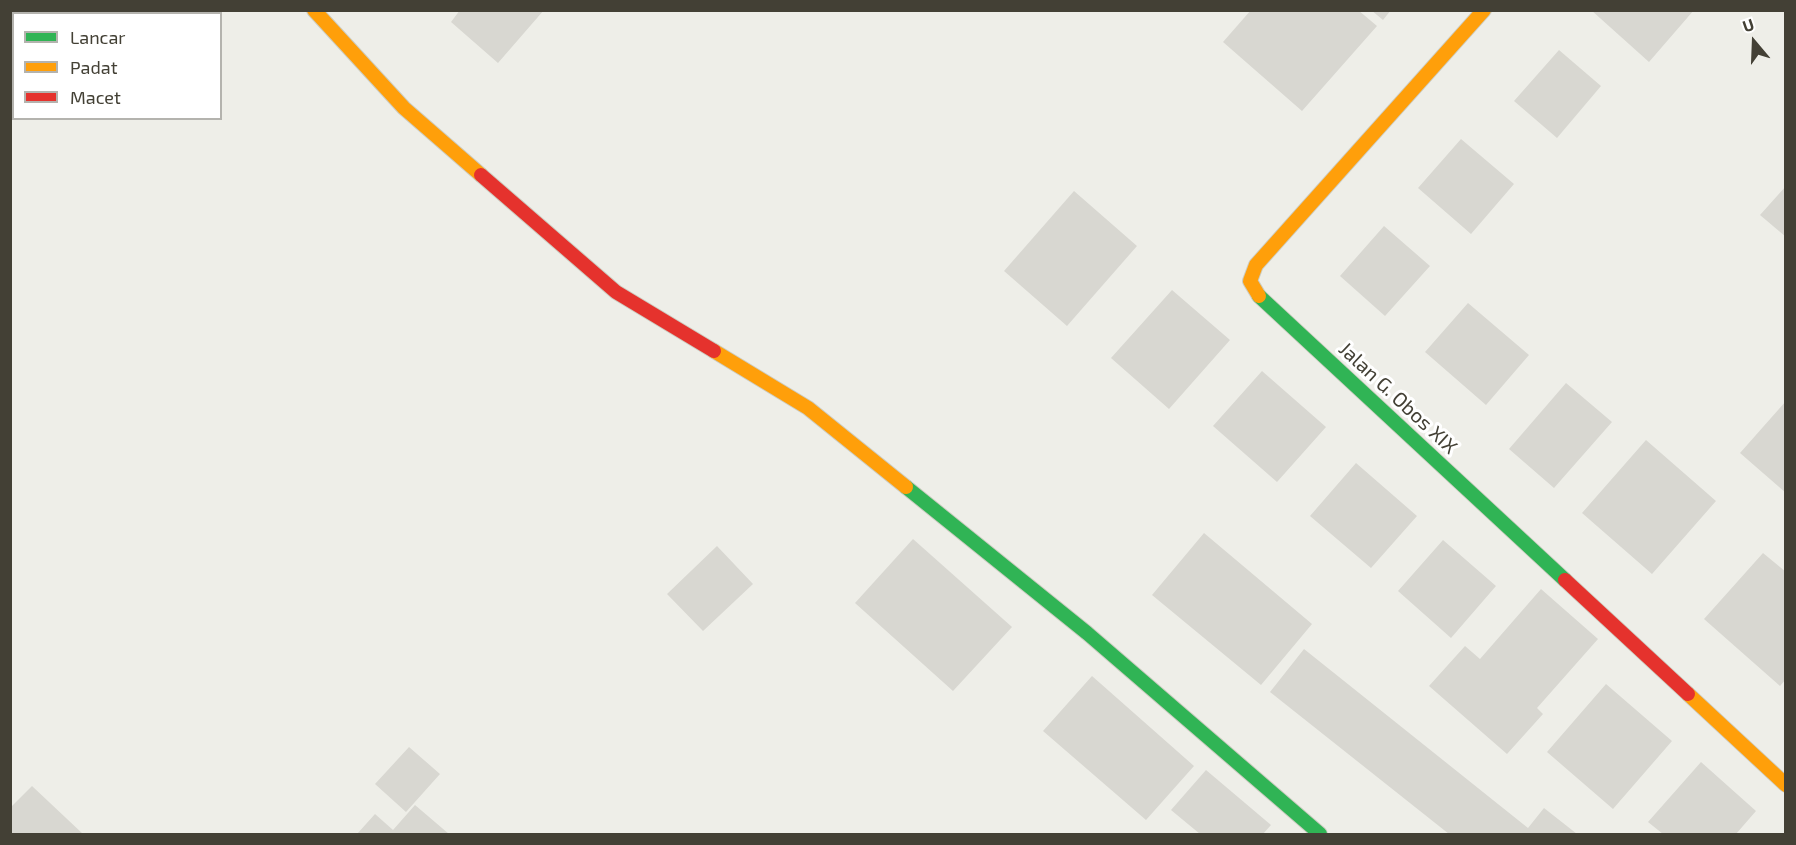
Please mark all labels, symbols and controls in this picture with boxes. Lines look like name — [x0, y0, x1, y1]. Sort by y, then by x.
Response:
legend — [12, 12, 222, 120]
north arrow — [1724, 12, 1784, 72]
text: U — [1740, 14, 1756, 35]
text: Lancar — [70, 26, 126, 48]
text: Padat — [70, 56, 117, 78]
text: Macet — [70, 86, 121, 108]
street label: Jalan G. Obos XIX — [1334, 337, 1462, 459]

